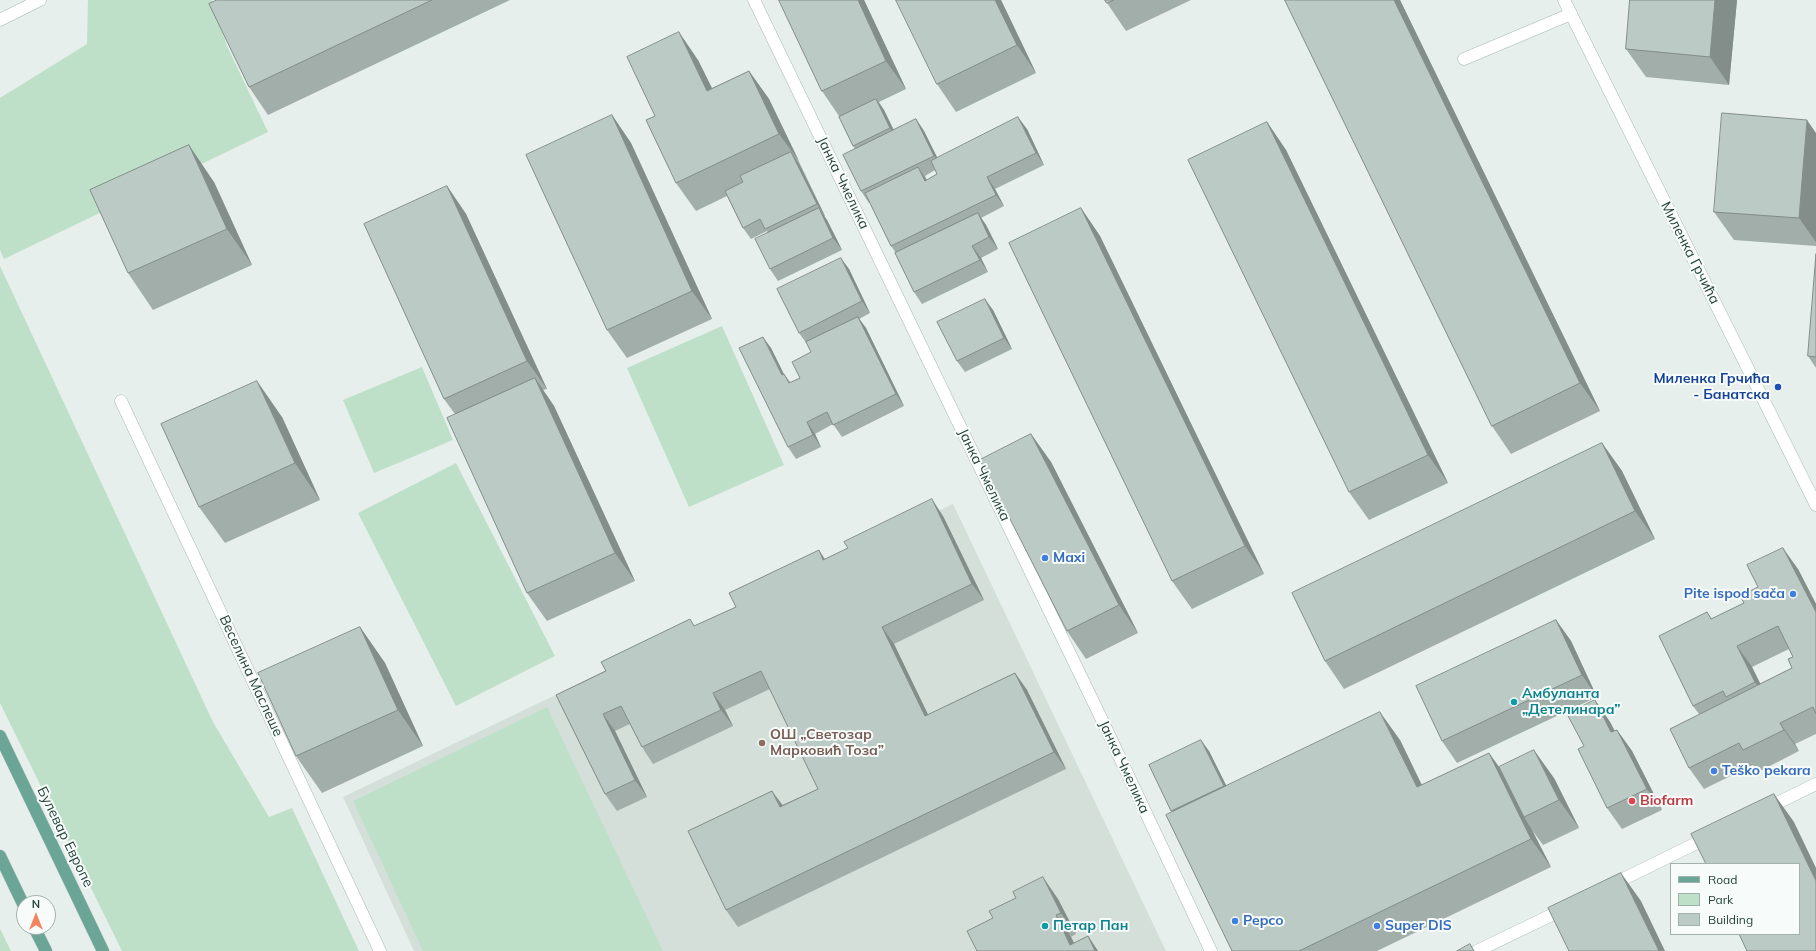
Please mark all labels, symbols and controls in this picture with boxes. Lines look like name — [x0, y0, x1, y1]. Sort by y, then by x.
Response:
street label: Јанка Чмелика — [813, 134, 873, 232]
street label: Миленка Грчића — [1657, 199, 1723, 307]
place label: Миленка Грчића - Банатска — [1653, 371, 1770, 404]
marker: Миленка Грчића - Банатска — [1773, 382, 1783, 392]
street label: Јанка Чмелика — [954, 426, 1014, 524]
place label: Maxi — [1053, 550, 1085, 566]
marker: Maxi — [1040, 553, 1050, 563]
place label: Pite ispod sača — [1684, 586, 1785, 602]
marker: Pite ispod sača — [1788, 589, 1798, 599]
street label: Веселина Маслеше — [215, 613, 287, 739]
place label: Амбуланта „Детелинара” — [1522, 686, 1621, 718]
marker: Амбуланта „Детелинара” — [1509, 697, 1519, 707]
street label: Јанка Чмелика — [1095, 718, 1153, 816]
place label: ОШ „Светозар Марковић Тоза” — [770, 727, 884, 760]
marker: ОШ „Светозар Марковић Тоза” — [757, 738, 767, 748]
place label: Teško pekara — [1722, 763, 1811, 779]
marker: Teško pekara — [1709, 766, 1719, 776]
street label: Булевар Европе — [33, 784, 97, 890]
place label: Biofarm — [1640, 793, 1693, 809]
marker: Biofarm — [1627, 796, 1637, 806]
legend — [1670, 863, 1800, 935]
text: Road — [1708, 872, 1737, 887]
text: Park — [1708, 892, 1733, 907]
north arrow — [16, 895, 56, 935]
text: N — [32, 897, 40, 911]
text: Building — [1708, 912, 1753, 927]
place label: Pepco — [1243, 913, 1284, 929]
marker: Pepco — [1230, 916, 1240, 926]
place label: Петар Пан — [1053, 918, 1128, 934]
place label: Super DIS — [1385, 918, 1452, 934]
marker: Петар Пан — [1040, 921, 1050, 931]
marker: Super DIS — [1372, 921, 1382, 931]

